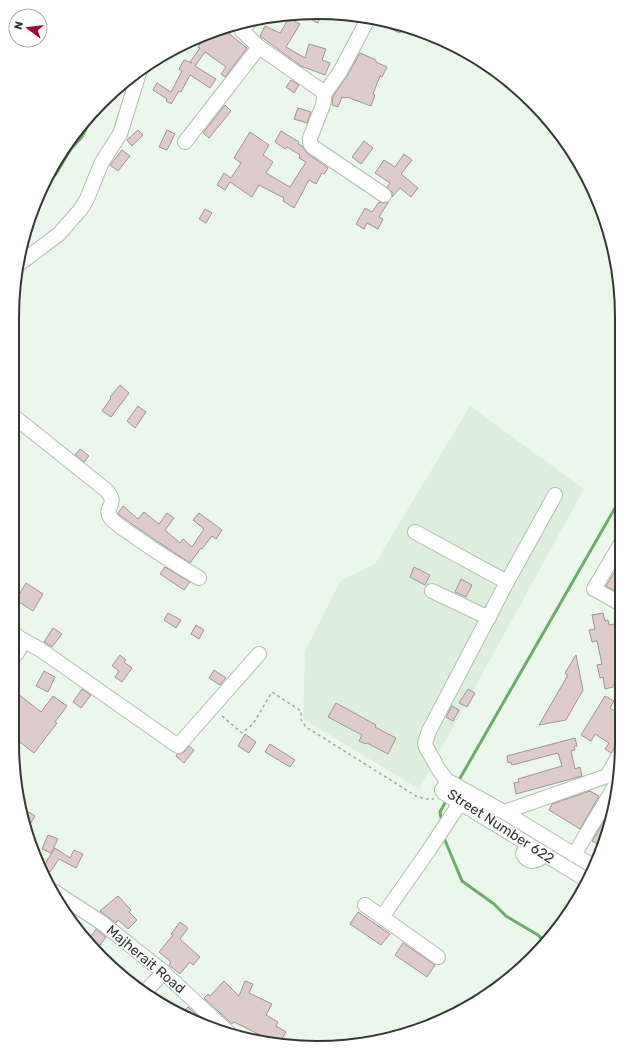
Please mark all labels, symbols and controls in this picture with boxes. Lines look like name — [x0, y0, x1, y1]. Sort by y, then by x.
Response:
north arrow — [8, 8, 48, 48]
text: N — [12, 20, 26, 31]
street label: Street Number 622 — [444, 786, 557, 867]
street label: Majherait Road — [103, 922, 188, 997]

